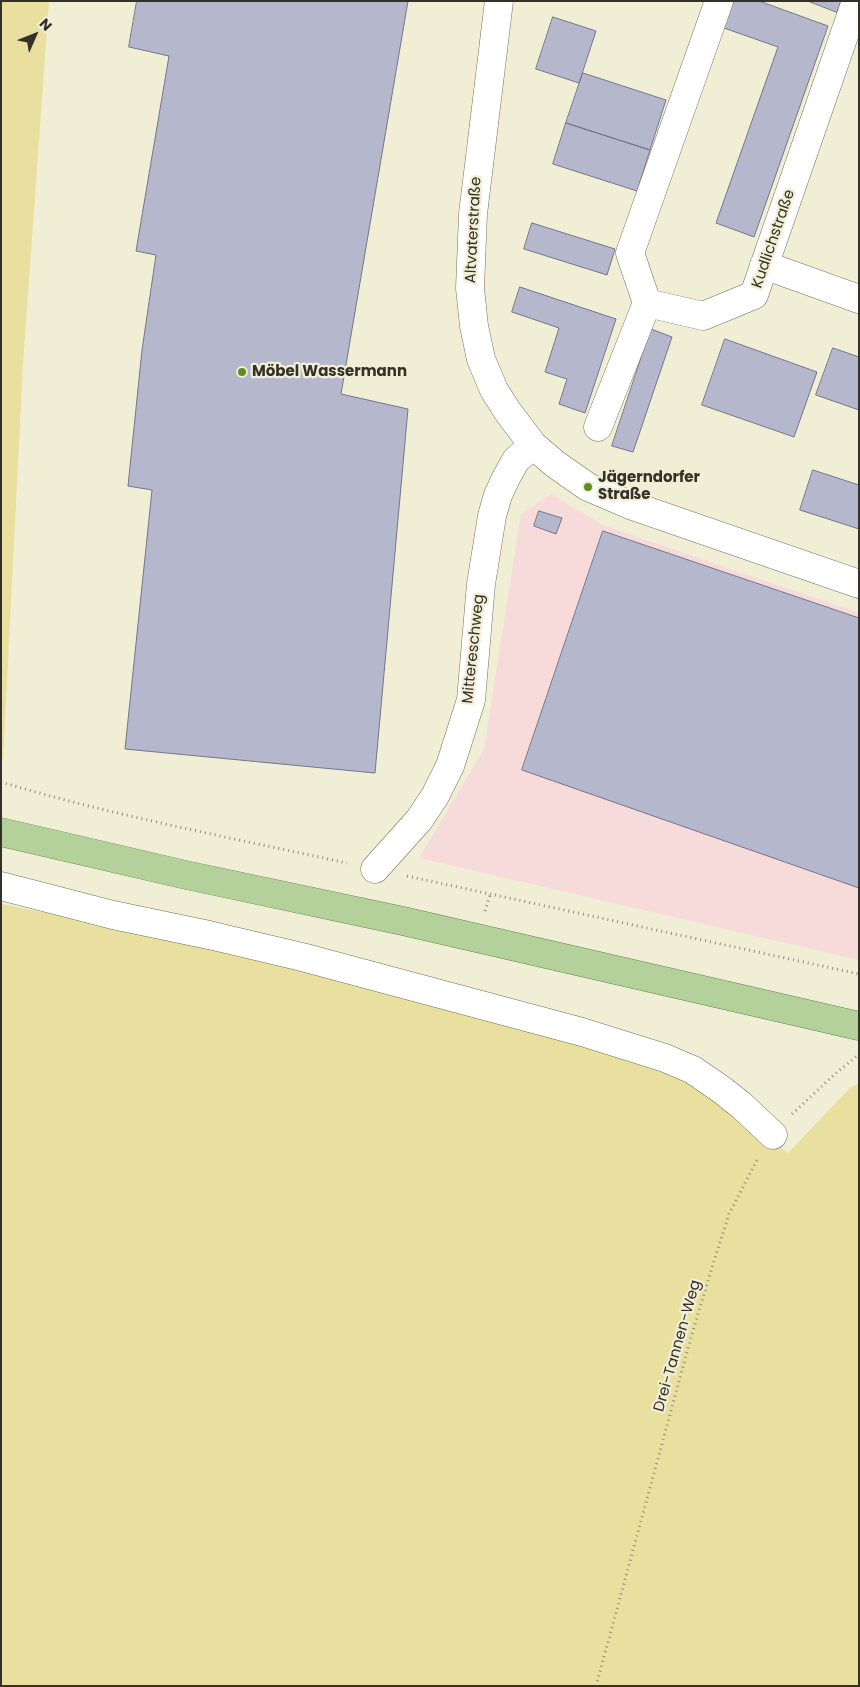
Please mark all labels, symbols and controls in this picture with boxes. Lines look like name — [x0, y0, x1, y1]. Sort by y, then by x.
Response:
north arrow — [10, 10, 60, 60]
text: N — [35, 14, 57, 35]
street label: Altvaterstraße — [462, 176, 486, 284]
street label: Kudlichstraße — [749, 187, 799, 291]
place label: Möbel Wassermann — [252, 363, 407, 381]
marker: Möbel Wassermann — [236, 366, 248, 378]
place label: Jägerndorfer Straße — [598, 469, 700, 504]
marker: Jägerndorfer Straße — [582, 481, 594, 493]
street label: Mittereschweg — [459, 593, 489, 705]
street label: Drei-Tannen-Weg — [651, 1278, 705, 1414]

